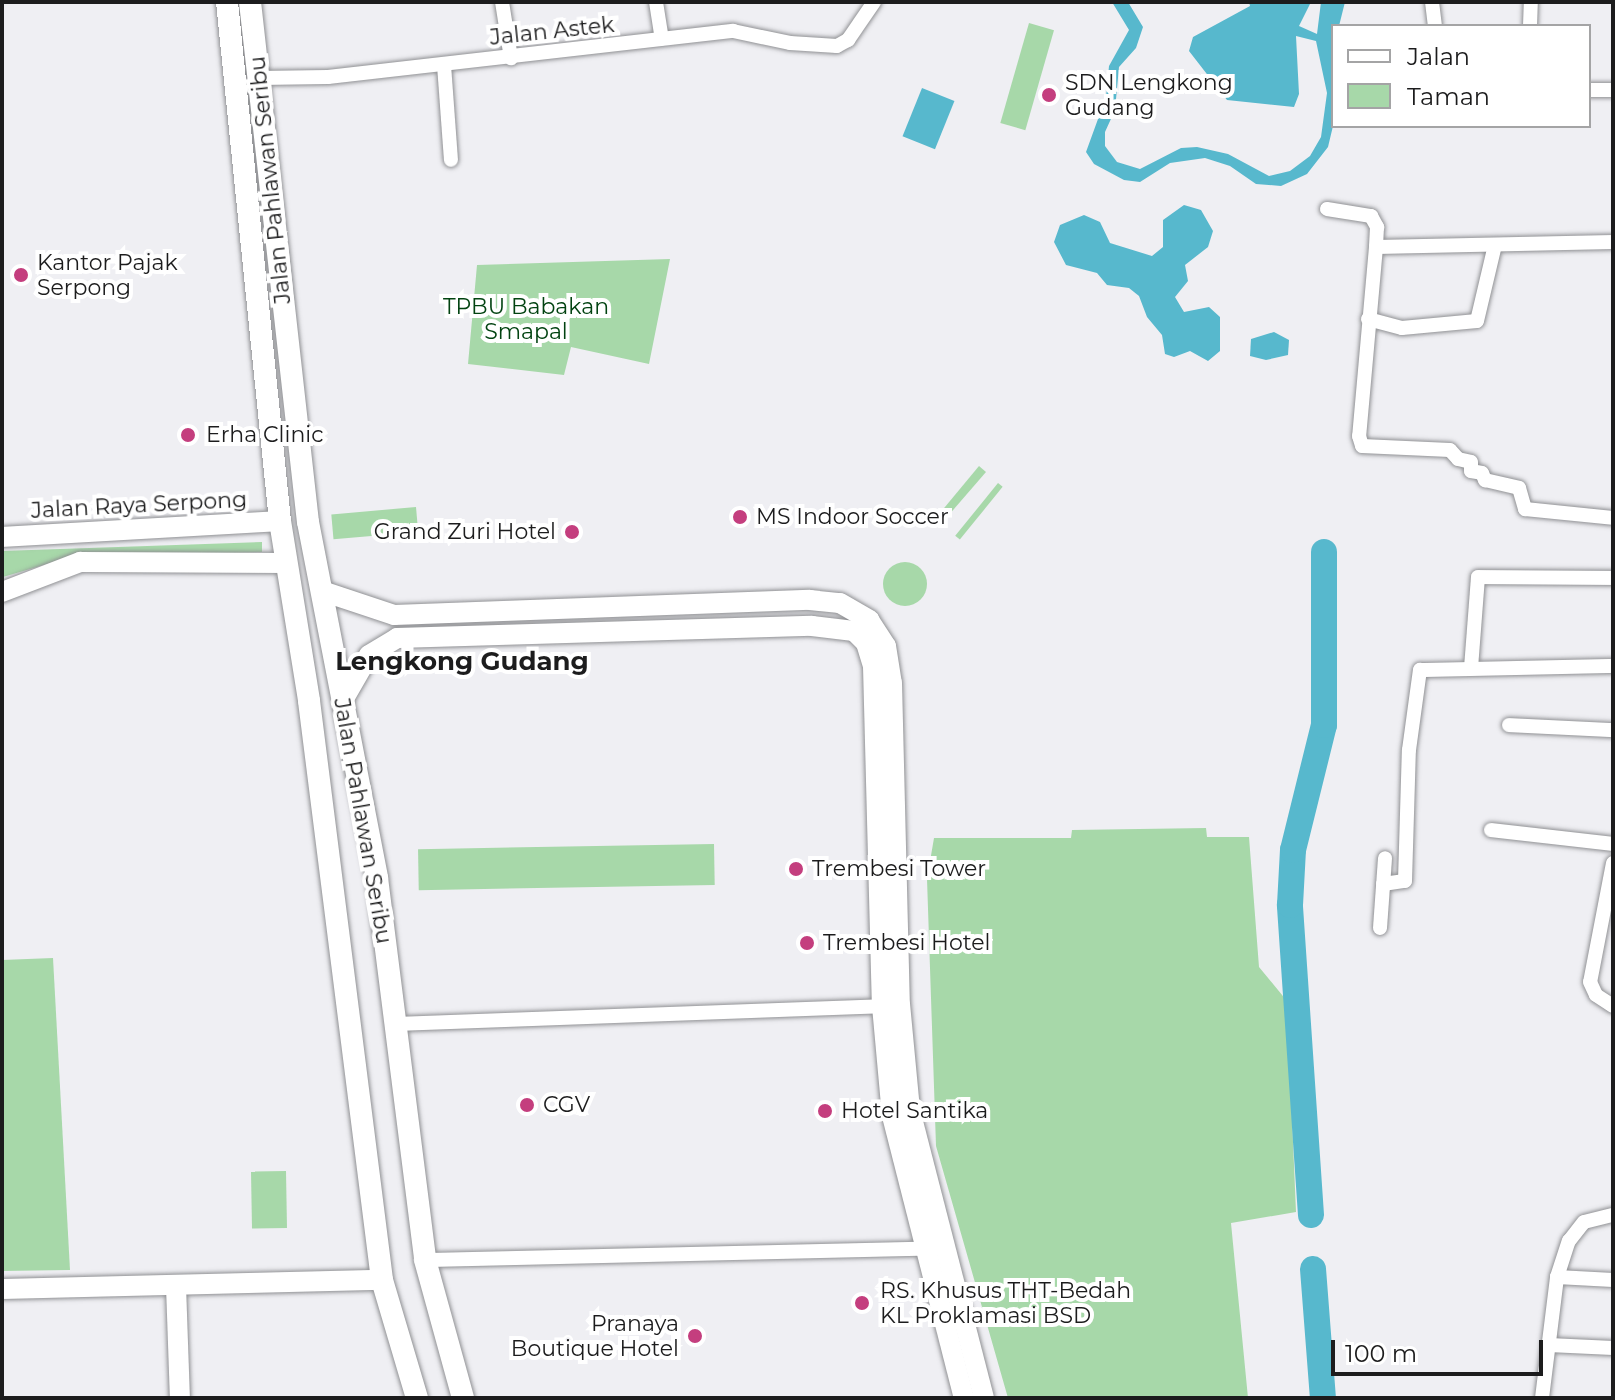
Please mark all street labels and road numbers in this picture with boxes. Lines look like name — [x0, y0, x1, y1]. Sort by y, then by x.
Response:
street label: Jalan Astek — [489, 11, 615, 51]
street label: Jalan Pahlawan Seribu — [244, 55, 296, 305]
street label: Jalan Raya Serpong — [30, 486, 248, 524]
street label: Jalan Pahlawan Seribu — [328, 696, 398, 946]

